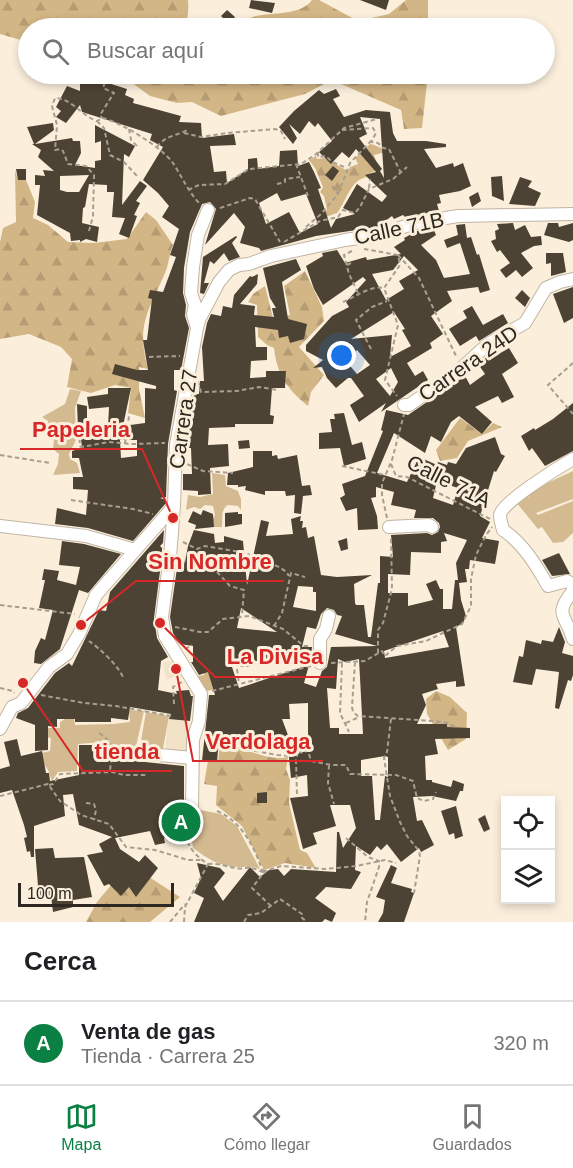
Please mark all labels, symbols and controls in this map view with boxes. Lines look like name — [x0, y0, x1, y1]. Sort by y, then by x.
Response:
search box — [18, 18, 555, 84]
icon: search — [39, 35, 72, 68]
text: Buscar aquí — [87, 38, 204, 63]
street label: Calle 71B — [352, 207, 446, 249]
street label: Carrera 24D — [414, 320, 522, 406]
your location — [327, 341, 356, 370]
street label: Carrera 27 — [165, 368, 201, 470]
callout: Papeleria — [20, 409, 142, 449]
text: Papeleria — [32, 417, 131, 442]
street label: Calle 71A — [403, 450, 495, 512]
callout: Sin Nombre — [136, 541, 284, 581]
text: Sin Nombre — [148, 549, 272, 574]
callout: La Divisa — [215, 637, 335, 677]
text: La Divisa — [227, 644, 324, 669]
callout: Verdolaga — [193, 721, 323, 761]
text: Verdolaga — [205, 729, 311, 754]
callout: tienda — [83, 731, 172, 771]
text: tienda — [95, 739, 160, 764]
map controls — [501, 796, 555, 904]
button: locate — [501, 796, 555, 850]
pin: A — [162, 800, 201, 844]
button: layers — [501, 850, 555, 904]
scale bar — [18, 880, 174, 908]
text: 100 m — [27, 885, 71, 902]
text: Cerca — [24, 946, 96, 976]
text: Venta de gas — [81, 1019, 216, 1044]
text: A — [36, 1032, 51, 1054]
text: 320 m — [493, 1032, 549, 1054]
text: Tienda · Carrera 25 — [81, 1045, 255, 1067]
tab: Mapa — [61, 1100, 101, 1154]
tab: Cómo llegar — [224, 1100, 310, 1154]
tab: Guardados — [433, 1100, 512, 1154]

